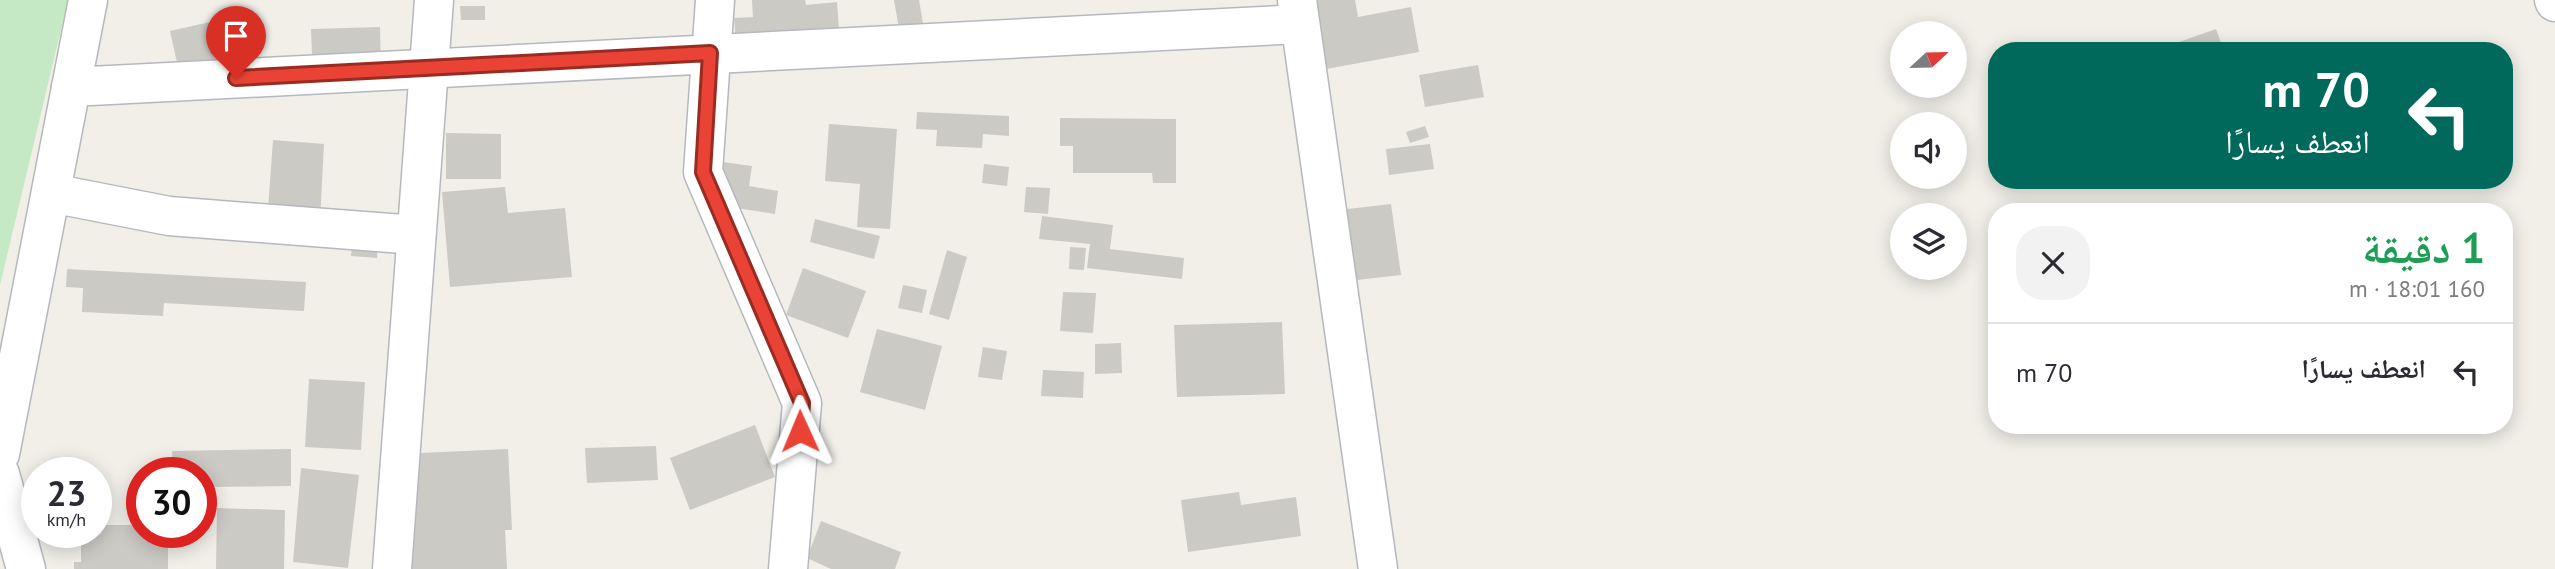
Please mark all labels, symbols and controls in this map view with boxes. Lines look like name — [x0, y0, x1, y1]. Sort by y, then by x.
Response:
pin — [206, 6, 266, 78]
icon: arrive — [217, 17, 255, 55]
north arrow — [1890, 21, 1967, 98]
map controls — [1890, 21, 1967, 280]
text: 70 m — [2263, 57, 2370, 121]
icon: left — [2394, 70, 2485, 161]
button: sound — [1890, 112, 1967, 189]
text: انعطف يسارًا — [2225, 120, 2370, 162]
button: layers — [1890, 203, 1967, 280]
text: 1 دقيقة — [2362, 220, 2485, 275]
button: close — [2016, 226, 2090, 300]
text: 160 m · 18:01 — [2349, 274, 2485, 303]
text: انعطف يسارًا — [2302, 352, 2426, 385]
icon: left — [2447, 353, 2485, 391]
text: 70 m — [2016, 356, 2072, 389]
position arrow — [763, 394, 837, 468]
speed limit sign: 30 — [126, 457, 217, 548]
text: 23 — [47, 470, 86, 516]
text: km/h — [47, 508, 86, 531]

